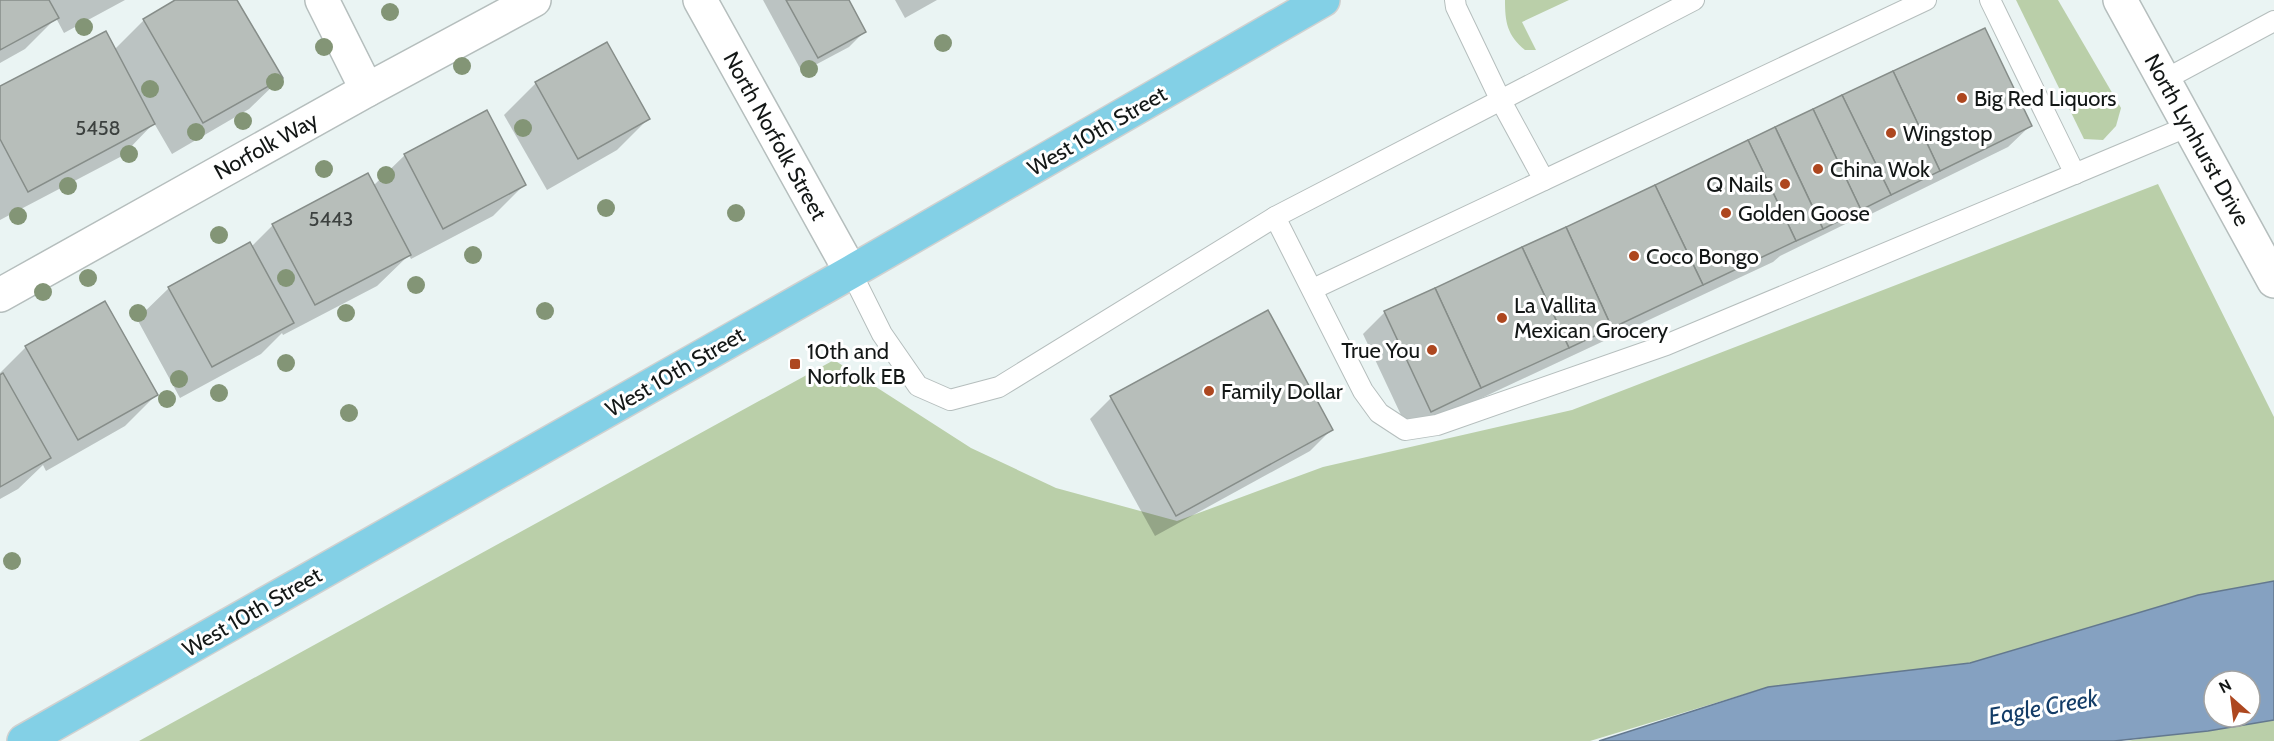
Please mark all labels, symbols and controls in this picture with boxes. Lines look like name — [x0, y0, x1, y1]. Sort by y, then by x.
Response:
street label: North Norfolk Street — [718, 47, 833, 225]
street label: North Lynhurst Drive — [2139, 49, 2255, 231]
street label: West 10th Street — [1023, 80, 1172, 182]
place label: Big Red Liquors — [1974, 85, 2116, 112]
marker: Big Red Liquors — [1955, 91, 1969, 105]
street label: Norfolk Way — [209, 106, 323, 186]
house number: 5458 — [75, 116, 121, 140]
place label: Wingstop — [1903, 120, 1992, 147]
marker: Wingstop — [1884, 126, 1898, 140]
place label: China Wok — [1830, 156, 1930, 183]
marker: China Wok — [1811, 162, 1825, 176]
place label: Q Nails — [1706, 171, 1773, 198]
marker: Q Nails — [1778, 177, 1792, 191]
place label: Golden Goose — [1738, 200, 1870, 227]
marker: Golden Goose — [1719, 206, 1733, 220]
house number: 5443 — [309, 207, 353, 231]
place label: Coco Bongo — [1646, 243, 1759, 270]
marker: Coco Bongo — [1627, 249, 1641, 263]
place label: La Vallita Mexican Grocery — [1514, 292, 1668, 344]
marker: La Vallita Mexican Grocery — [1495, 311, 1509, 325]
street label: West 10th Street — [601, 321, 750, 423]
place label: True You — [1341, 337, 1420, 364]
place label: 10th and Norfolk EB — [807, 338, 906, 390]
marker: True You — [1425, 343, 1439, 357]
marker: 10th and Norfolk EB — [788, 357, 802, 371]
place label: Family Dollar — [1221, 378, 1343, 405]
marker: Family Dollar — [1202, 384, 1216, 398]
street label: West 10th Street — [178, 561, 327, 663]
north arrow — [2202, 669, 2262, 729]
text: N — [2216, 675, 2235, 697]
water label: Eagle Creek — [1986, 683, 2101, 731]

